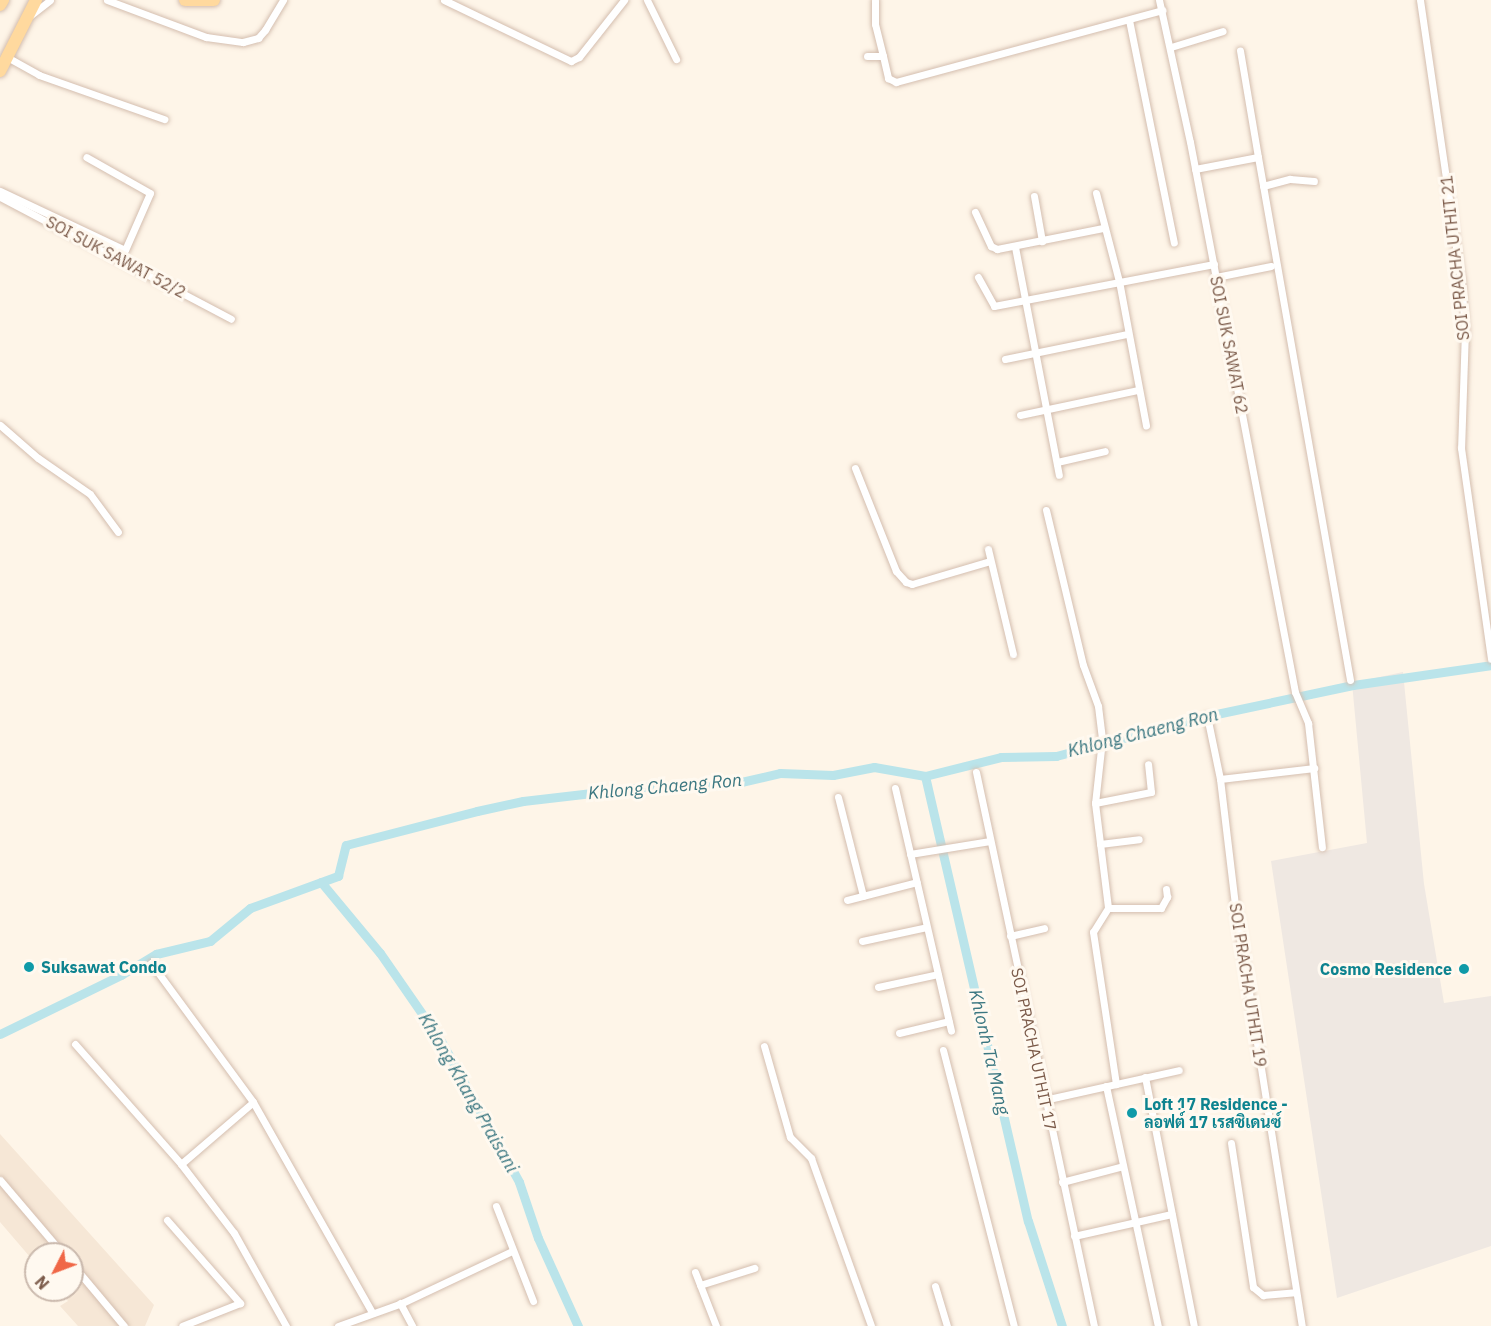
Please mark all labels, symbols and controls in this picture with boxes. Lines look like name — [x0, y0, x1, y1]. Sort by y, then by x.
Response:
street label: SOI PRACHA UTHIT 21 — [1437, 175, 1473, 341]
street label: SOI SUK SAWAT 52/2 — [43, 212, 189, 302]
street label: SOI SUK SAWAT 62 — [1206, 275, 1252, 415]
water label: Khlong Chaeng Ron — [1065, 704, 1221, 762]
water label: Khlong Chaeng Ron — [587, 770, 743, 804]
street label: SOI PRACHA UTHIT 19 — [1226, 902, 1270, 1068]
place label: Suksawat Condo — [41, 957, 167, 977]
place label: Cosmo Residence — [1320, 959, 1452, 979]
marker: Suksawat Condo — [22, 960, 36, 974]
marker: Cosmo Residence — [1457, 962, 1471, 976]
street label: SOI PRACHA UTHIT 17 — [1007, 966, 1061, 1132]
water label: Khlonh Ta Mang — [964, 987, 1014, 1117]
water label: Khlong Khang Praisani — [413, 1009, 523, 1177]
place label: Loft 17 Residence - ลอฟต์ 17 เรสซิเดนซ์ — [1144, 1094, 1288, 1132]
marker: Loft 17 Residence - ลอฟต์ 17 เรสซิเดนซ์ — [1125, 1106, 1139, 1120]
north arrow — [24, 1242, 84, 1302]
text: N — [31, 1272, 53, 1294]

